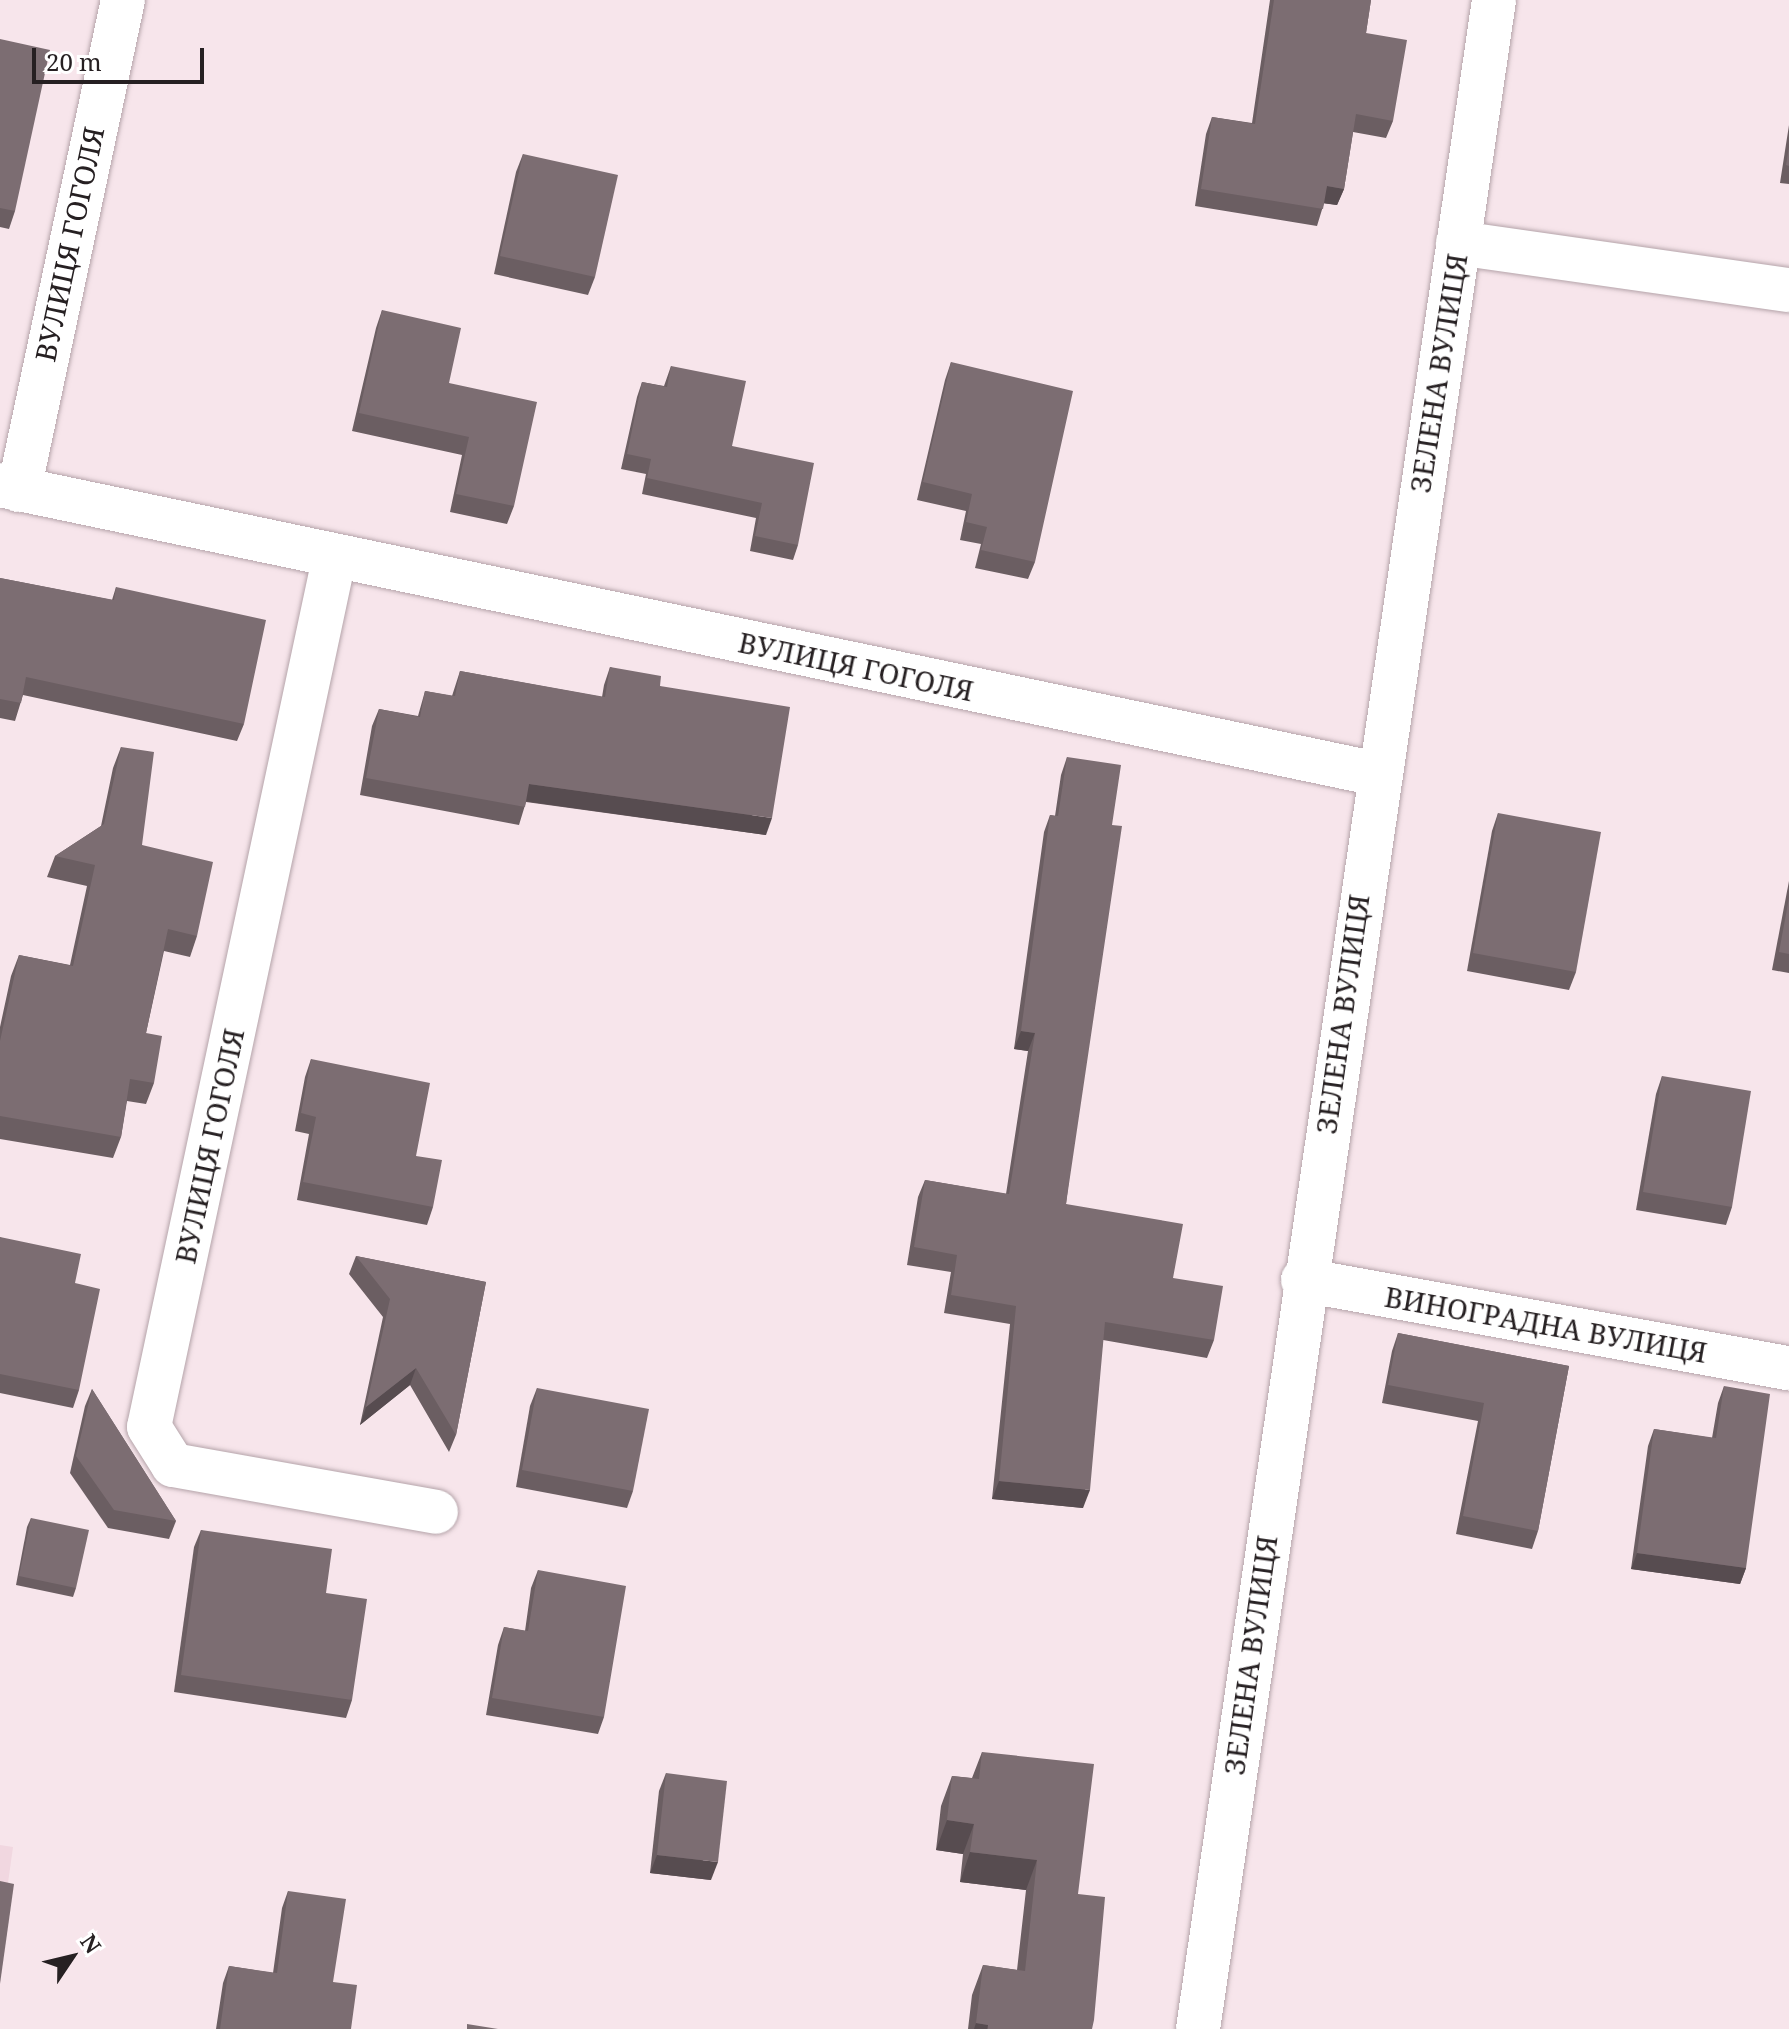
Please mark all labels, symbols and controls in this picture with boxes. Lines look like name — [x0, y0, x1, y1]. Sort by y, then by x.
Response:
scale bar — [36, 32, 208, 82]
text: 20 m — [46, 45, 102, 78]
street label: ВУЛИЦЯ ГОГОЛЯ — [28, 123, 110, 365]
street label: ЗЕЛЕНА ВУЛИЦЯ — [1402, 251, 1474, 495]
street label: ВУЛИЦЯ ГОГОЛЯ — [735, 625, 977, 707]
street label: ЗЕЛЕНА ВУЛИЦЯ — [1309, 892, 1375, 1136]
street label: ВУЛИЦЯ ГОГОЛЯ — [168, 1025, 250, 1267]
street label: ВИНОГРАДНА ВУЛИЦЯ — [1382, 1279, 1710, 1369]
street label: ЗЕЛЕНА ВУЛИЦЯ — [1217, 1533, 1283, 1777]
north arrow — [32, 1917, 112, 1997]
text: N — [74, 1928, 109, 1959]

